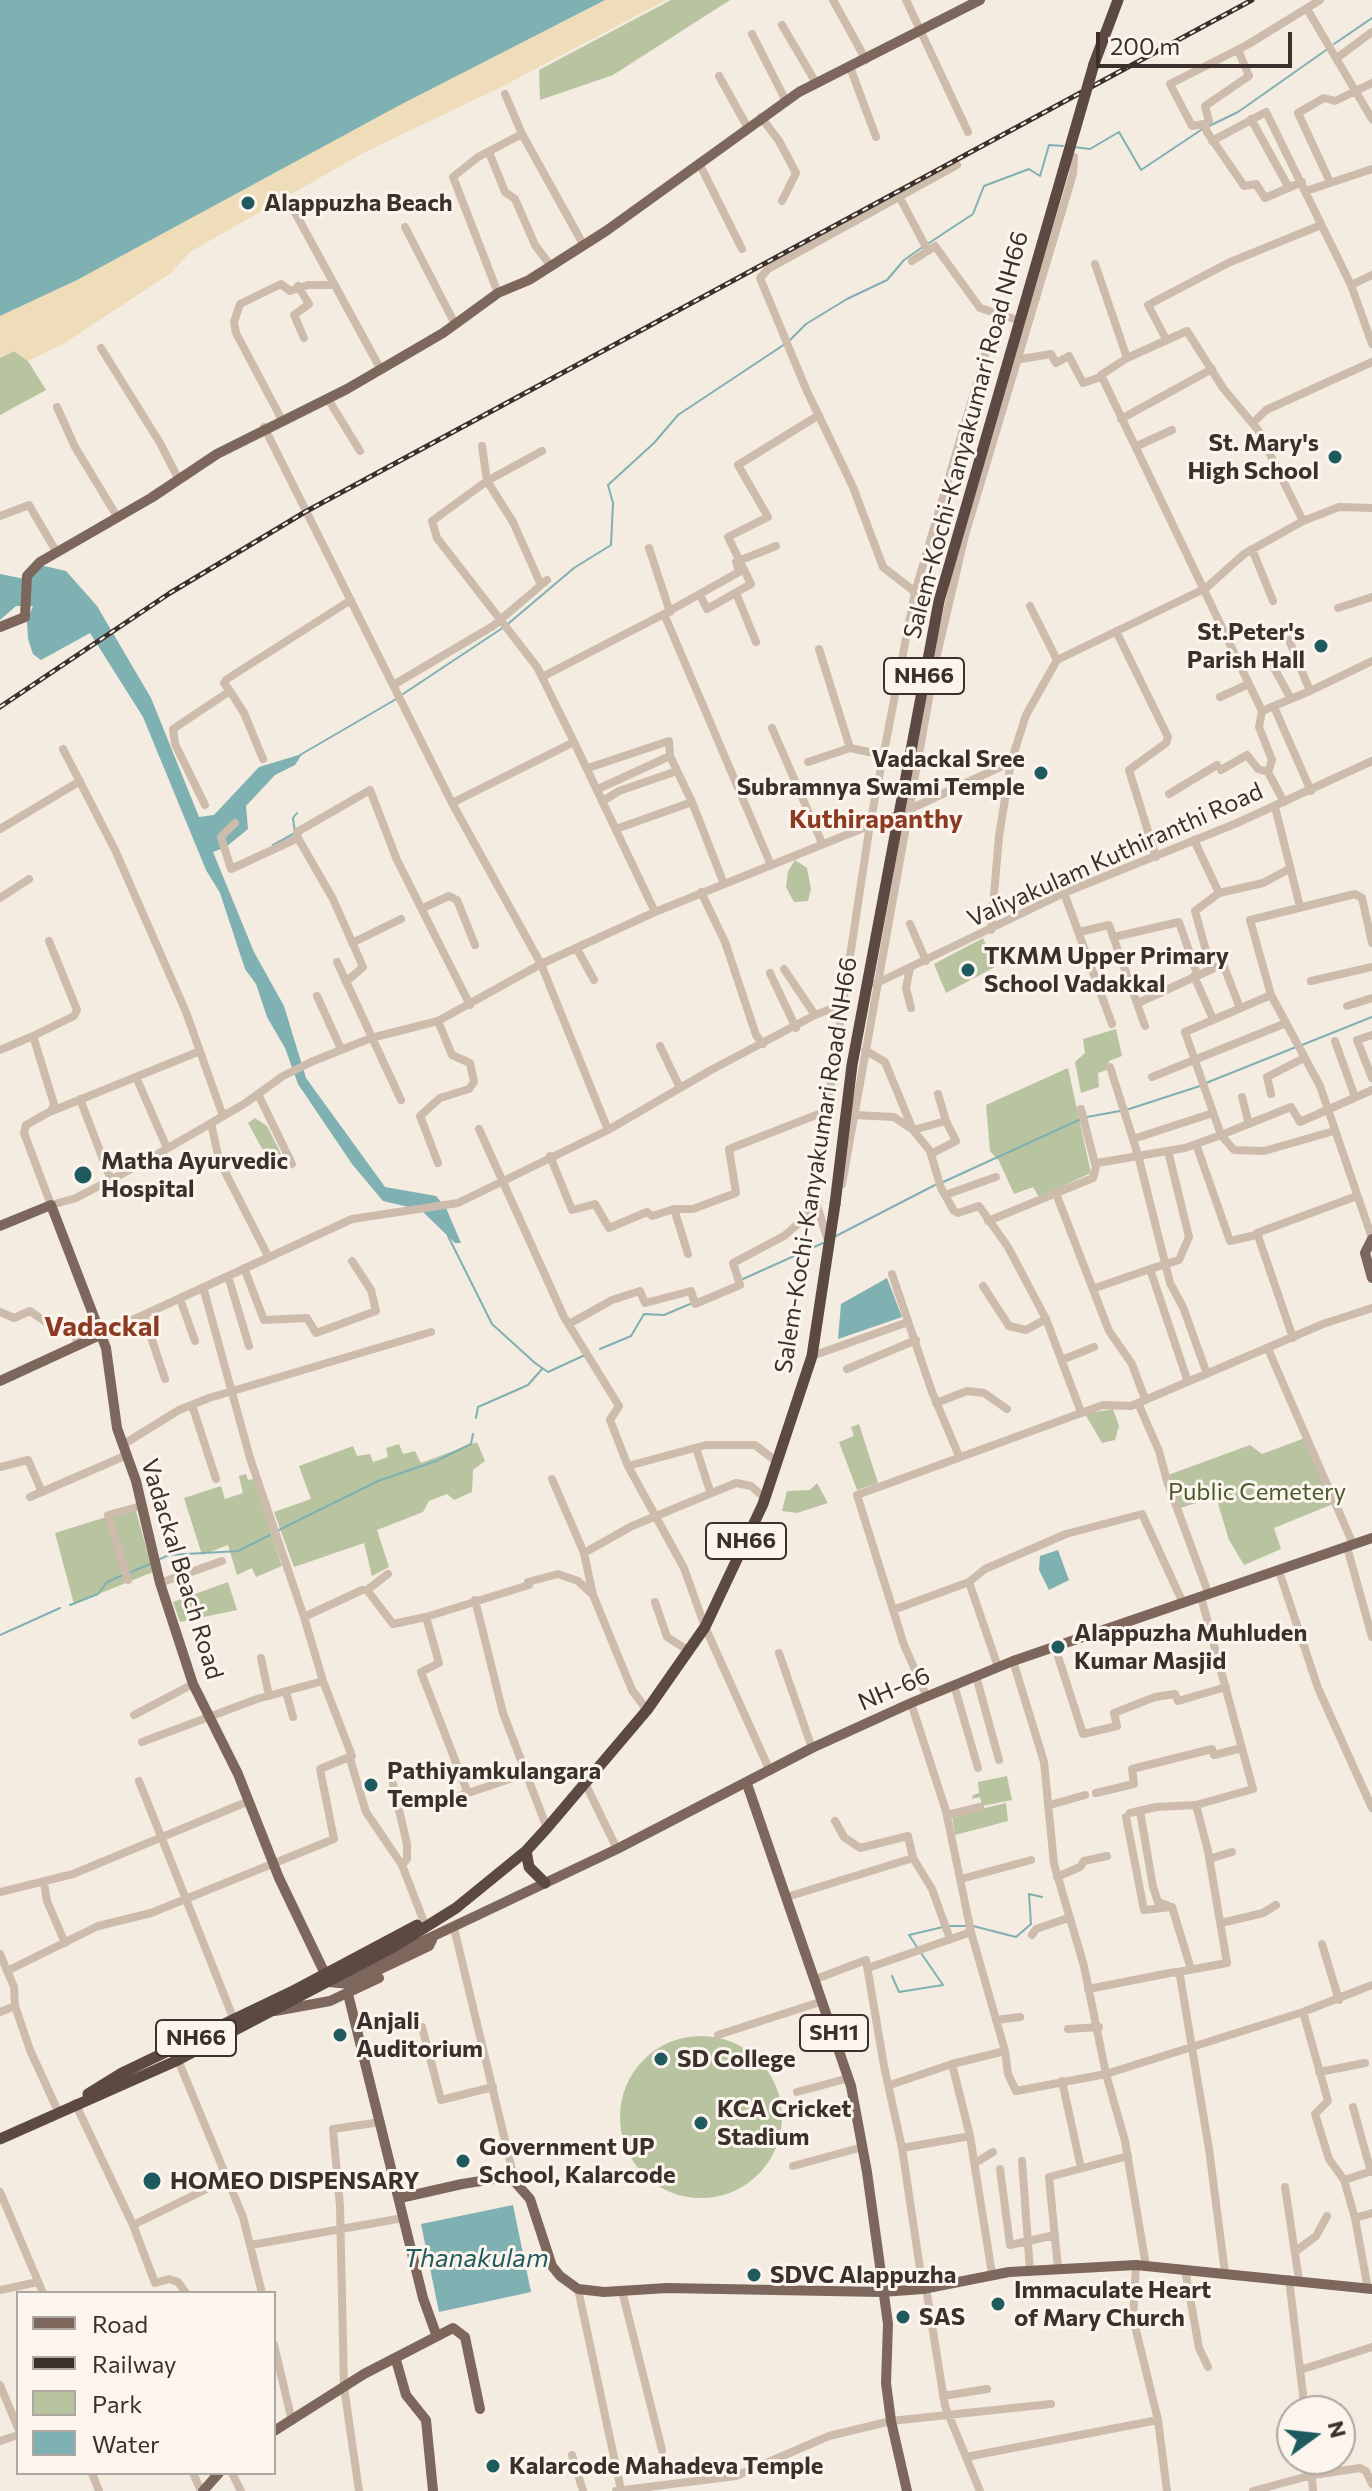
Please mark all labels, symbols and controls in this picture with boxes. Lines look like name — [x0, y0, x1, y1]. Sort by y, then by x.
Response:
scale bar — [1100, 16, 1296, 66]
text: 200 m — [1110, 31, 1180, 60]
place label: Alappuzha Beach — [264, 189, 453, 217]
marker: Alappuzha Beach — [239, 194, 257, 212]
street label: Salem-Kochi-Kanyakumari Road NH66 — [898, 228, 1034, 642]
place label: St. Mary's High School — [1188, 429, 1319, 485]
marker: St. Mary's High School — [1326, 448, 1344, 466]
place label: St.Peter's Parish Hall — [1187, 618, 1305, 674]
marker: St.Peter's Parish Hall — [1312, 637, 1330, 655]
road number: NH66 — [884, 658, 964, 694]
place label: Vadackal Sree Subramnya Swami Temple — [737, 745, 1025, 801]
marker: Vadackal Sree Subramnya Swami Temple — [1032, 764, 1050, 782]
street label: Valiyakulam Kuthiranthi Road — [963, 777, 1267, 933]
district label: Kuthirapanthy — [789, 803, 963, 835]
place label: TKMM Upper Primary School Vadakkal — [984, 942, 1229, 998]
street label: Salem-Kochi-Kanyakumari Road NH66 — [769, 955, 863, 1375]
marker: TKMM Upper Primary School Vadakkal — [959, 961, 977, 979]
place label: Matha Ayurvedic Hospital — [101, 1147, 288, 1203]
marker: Matha Ayurvedic Hospital — [72, 1164, 94, 1186]
district label: Vadackal — [44, 1310, 160, 1344]
street label: Vadackal Beach Road — [135, 1455, 229, 1683]
park label: Public Cemetery — [1168, 1478, 1346, 1506]
road number: NH66 — [706, 1523, 786, 1559]
place label: Alappuzha Muhluden Kumar Masjid — [1074, 1619, 1307, 1675]
marker: Alappuzha Muhluden Kumar Masjid — [1049, 1638, 1067, 1656]
street label: NH-66 — [854, 1661, 934, 1717]
place label: Pathiyamkulangara Temple — [387, 1757, 601, 1813]
marker: Pathiyamkulangara Temple — [362, 1776, 380, 1794]
place label: Anjali Auditorium — [356, 2007, 483, 2063]
road number: SH11 — [800, 2015, 868, 2051]
road number: NH66 — [156, 2020, 236, 2056]
marker: Anjali Auditorium — [331, 2026, 349, 2044]
place label: SD College — [677, 2045, 796, 2073]
marker: SD College — [652, 2050, 670, 2068]
place label: KCA Cricket Stadium — [717, 2095, 851, 2151]
marker: KCA Cricket Stadium — [692, 2114, 710, 2132]
place label: Government UP School, Kalarcode — [479, 2133, 676, 2189]
marker: Government UP School, Kalarcode — [454, 2152, 472, 2170]
place label: HOMEO DISPENSARY — [170, 2167, 420, 2195]
marker: HOMEO DISPENSARY — [141, 2170, 163, 2192]
water label: Thanakulam — [403, 2242, 549, 2274]
place label: SDVC Alappuzha — [770, 2261, 956, 2289]
marker: SDVC Alappuzha — [745, 2266, 763, 2284]
place label: Immaculate Heart of Mary Church — [1014, 2276, 1211, 2332]
legend — [16, 2291, 276, 2475]
marker: Immaculate Heart of Mary Church — [989, 2295, 1007, 2313]
place label: SAS — [919, 2303, 965, 2331]
marker: SAS — [894, 2308, 912, 2326]
text: Road — [92, 2309, 148, 2338]
text: Railway — [92, 2349, 177, 2378]
text: Park — [92, 2389, 142, 2418]
north arrow — [1276, 2395, 1356, 2475]
text: N — [1323, 2418, 1353, 2441]
text: Water — [92, 2429, 160, 2458]
place label: Kalarcode Mahadeva Temple — [509, 2452, 823, 2480]
marker: Kalarcode Mahadeva Temple — [484, 2457, 502, 2475]

